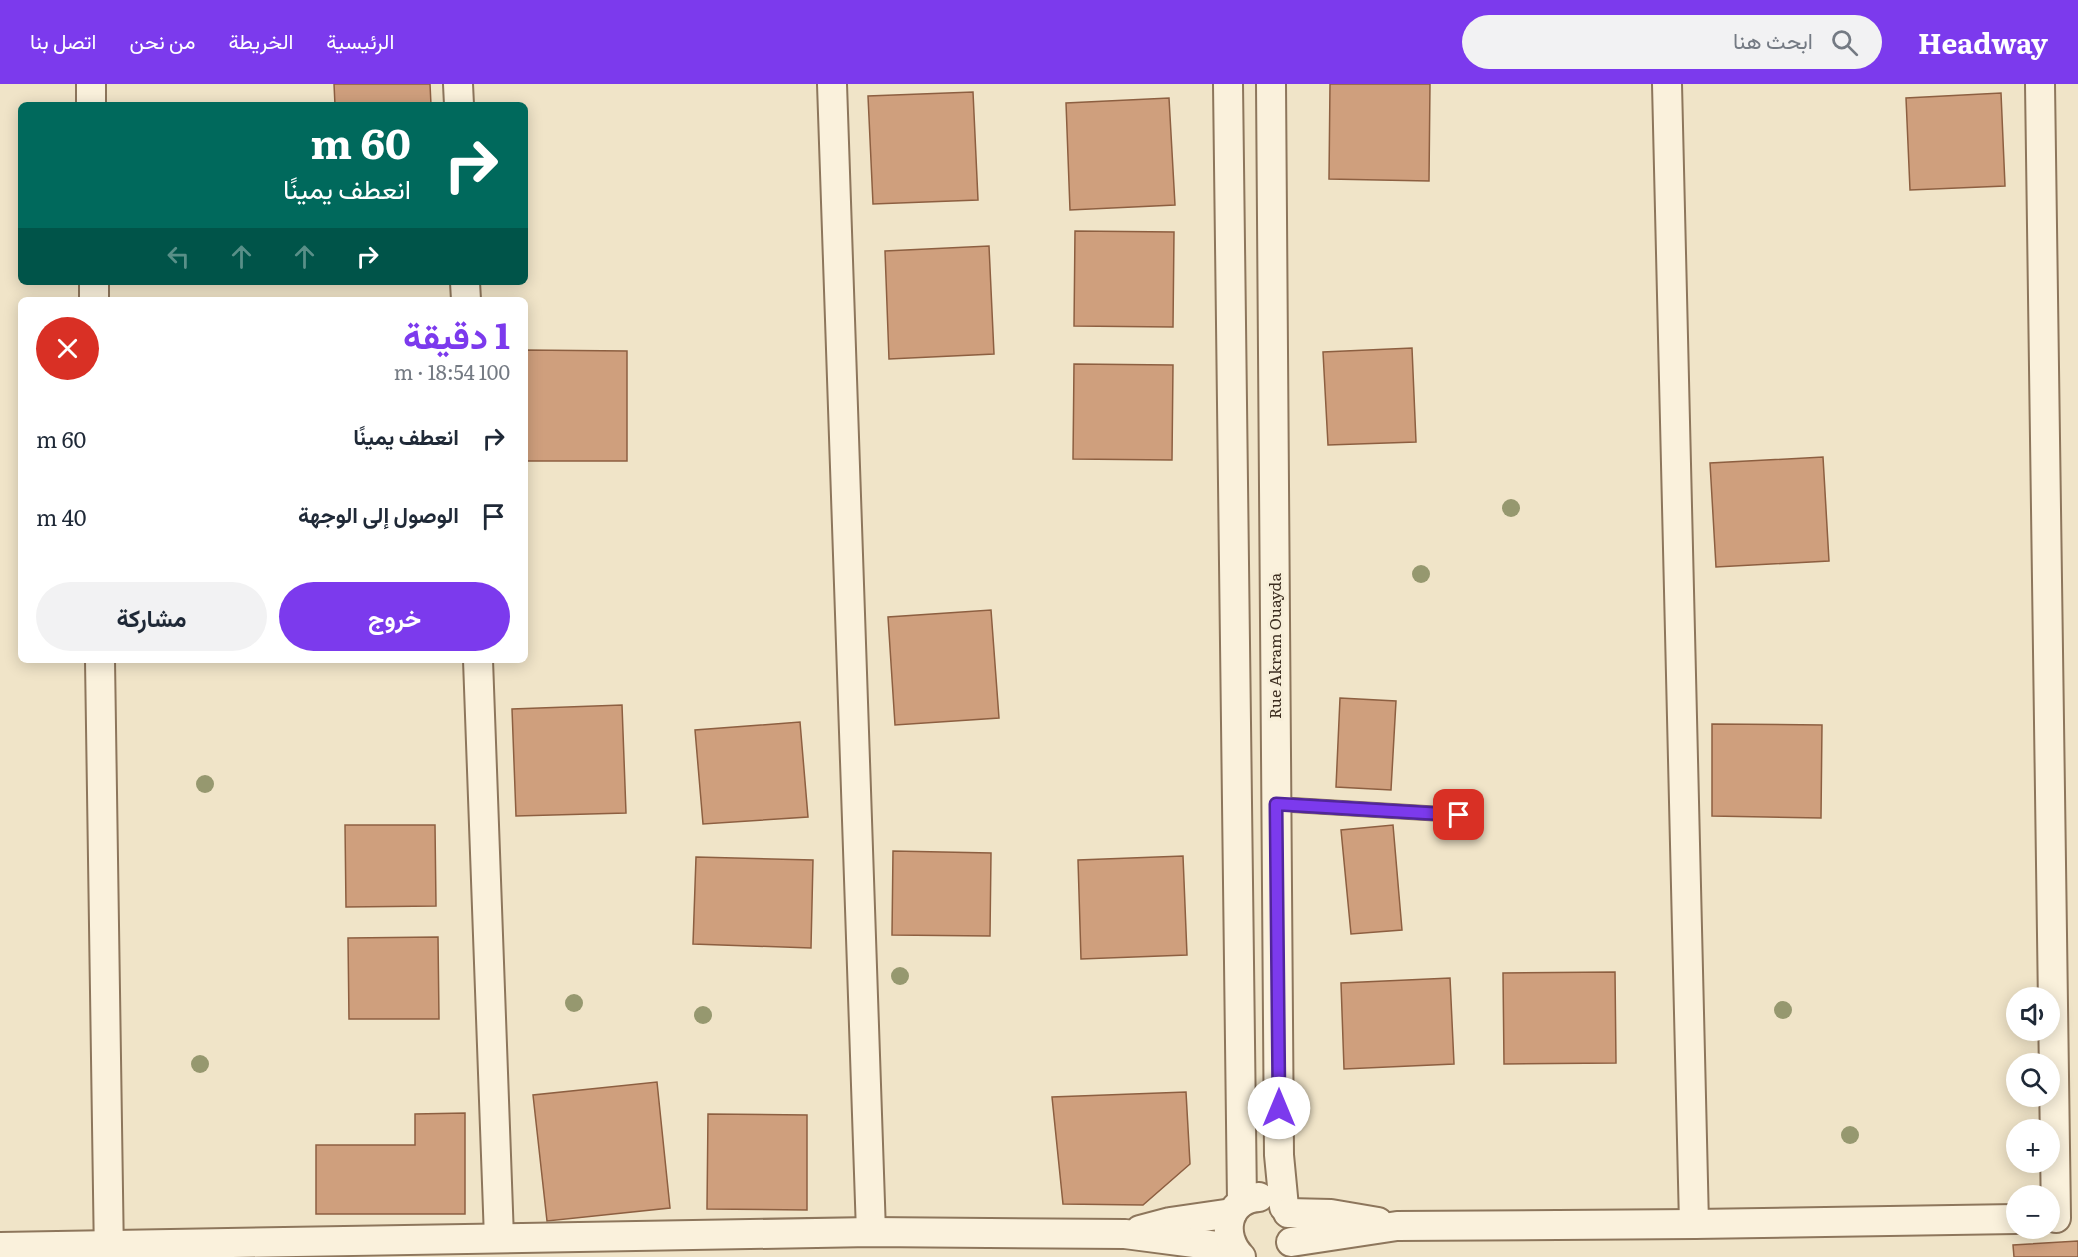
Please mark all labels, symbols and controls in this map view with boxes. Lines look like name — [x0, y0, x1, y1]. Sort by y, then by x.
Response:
search box — [1462, 15, 1882, 69]
text: Headway — [1918, 21, 2048, 63]
text: ابحث هنا — [1733, 23, 1813, 56]
text: اتصل بنا — [30, 24, 96, 55]
text: من نحن — [129, 24, 195, 55]
text: الخريطة — [228, 24, 293, 55]
text: الرئيسية — [326, 24, 394, 55]
icon: search — [1828, 26, 1861, 59]
text: 60 m — [310, 110, 411, 172]
icon: right — [432, 126, 510, 204]
text: انعطف يمينًا — [283, 167, 411, 207]
icon: left — [162, 240, 195, 273]
icon: ahead — [225, 240, 258, 273]
icon: ahead — [288, 240, 321, 273]
icon: right — [351, 240, 384, 273]
text: 1 دقيقة — [403, 307, 510, 360]
button: close — [36, 317, 99, 380]
text: 100 m · 18:54 — [394, 356, 510, 386]
text: انعطف يمينًا — [353, 419, 459, 452]
text: 60 m — [36, 422, 86, 455]
icon: right — [477, 422, 510, 455]
text: الوصول إلى الوجهة — [298, 497, 459, 530]
text: 40 m — [36, 500, 87, 533]
icon: arrive — [477, 500, 510, 533]
street label: Rue Akram Ouayda — [1262, 573, 1286, 719]
button: مشاركة — [36, 582, 267, 651]
button: خروج — [279, 582, 510, 651]
pin — [1433, 789, 1484, 840]
icon: arrive — [1442, 798, 1475, 831]
map controls — [2006, 987, 2060, 1239]
button: sound — [2006, 987, 2060, 1041]
button: search — [2006, 1053, 2060, 1107]
position arrow — [1247, 1076, 1311, 1140]
button: + — [2006, 1119, 2060, 1173]
button: − — [2006, 1185, 2060, 1239]

